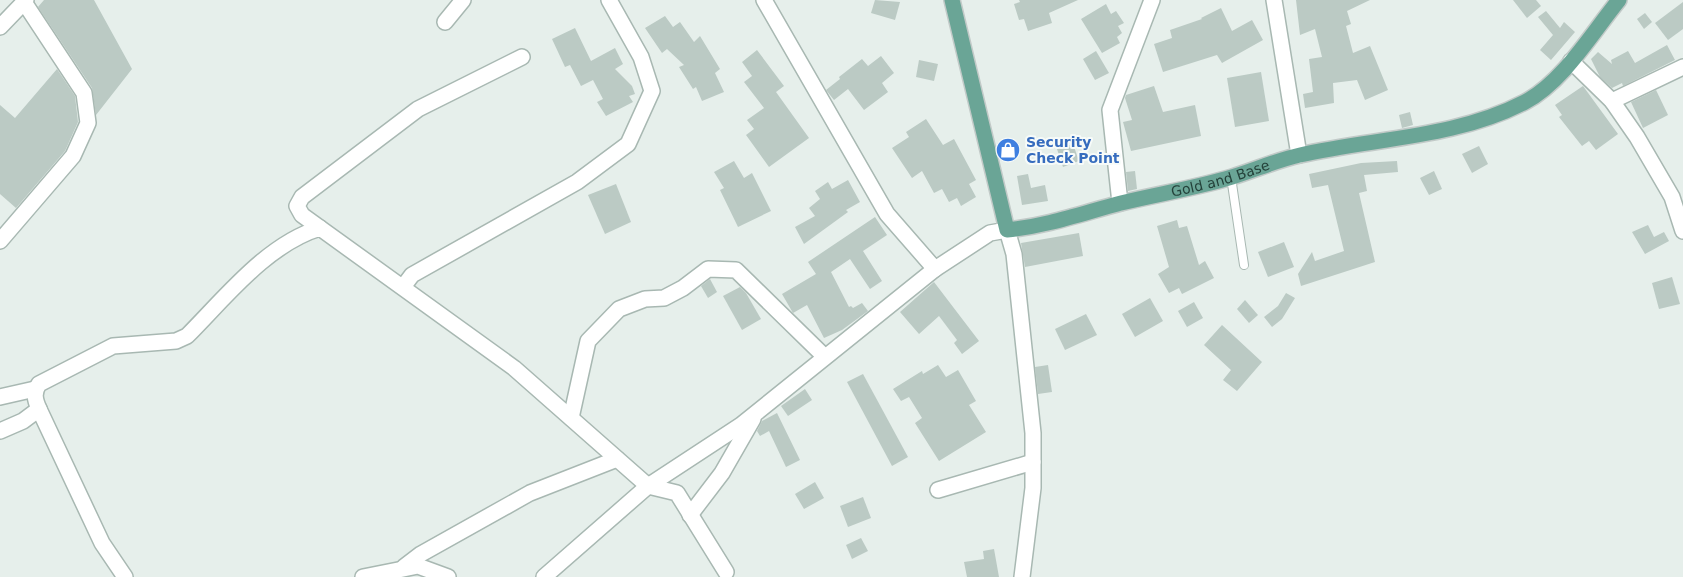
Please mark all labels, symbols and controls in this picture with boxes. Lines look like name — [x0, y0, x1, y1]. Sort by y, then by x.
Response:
place label: Security Check Point — [1026, 134, 1120, 166]
shop icon: Security Check Point — [995, 137, 1021, 163]
street label: Gold and Base — [1170, 157, 1272, 200]

